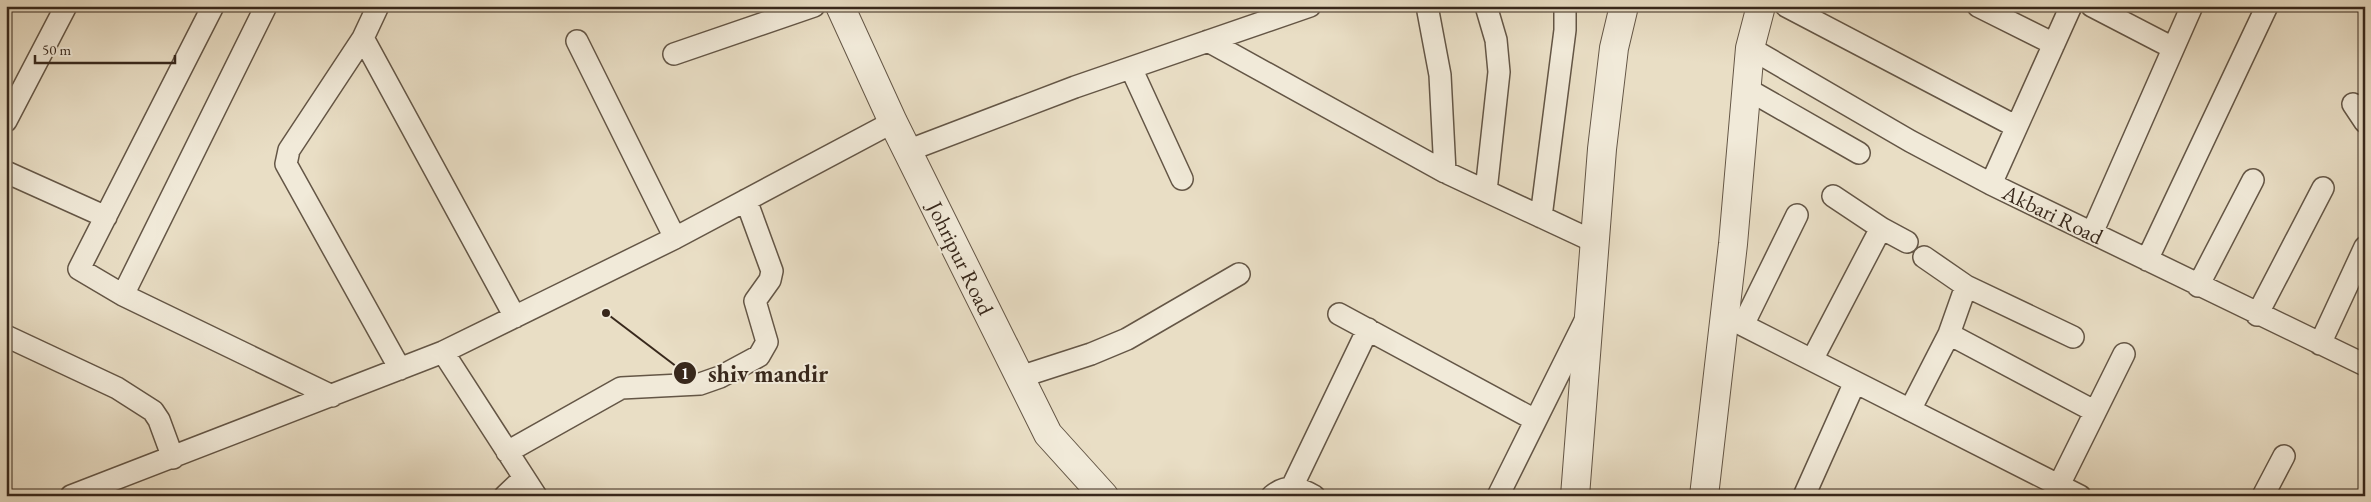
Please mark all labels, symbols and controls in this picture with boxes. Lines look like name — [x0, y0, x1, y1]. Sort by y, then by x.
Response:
scale bar — [35, 32, 175, 64]
text: 50 m — [42, 40, 71, 59]
street label: Akbari Road — [1997, 177, 2109, 252]
street label: Johripur Road — [920, 195, 1001, 321]
callout: shiv mandir — [673, 354, 838, 393]
text: shiv mandir — [708, 358, 828, 389]
text: 1 — [681, 364, 689, 383]

